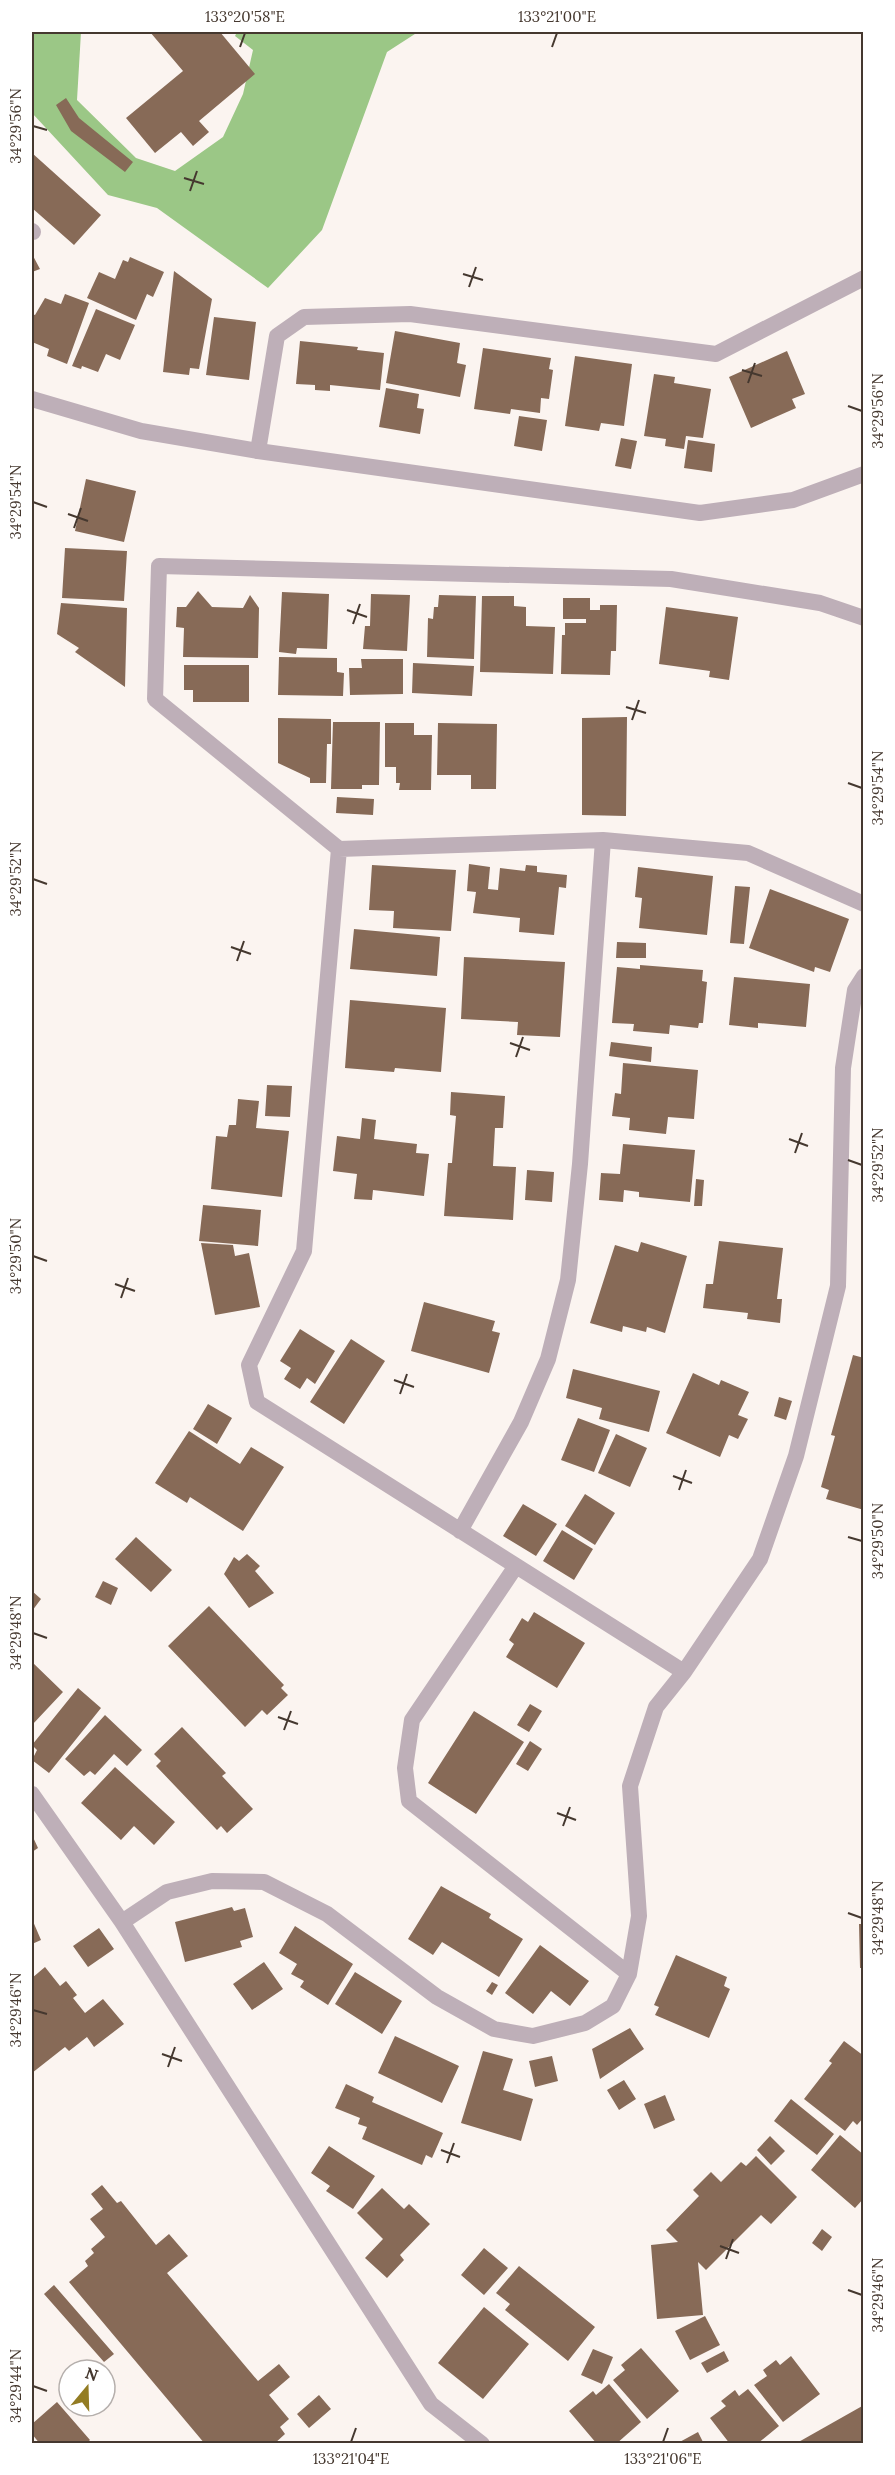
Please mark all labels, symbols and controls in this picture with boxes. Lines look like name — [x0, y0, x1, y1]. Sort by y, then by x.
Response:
text: 133°20'58"E — [205, 7, 285, 26]
text: 133°21'00"E — [518, 7, 596, 26]
text: 34°29'56"N — [6, 88, 25, 164]
text: 34°29'56"N — [868, 373, 887, 449]
text: 34°29'54"N — [6, 465, 25, 539]
text: 34°29'54"N — [868, 751, 887, 825]
text: 34°29'52"N — [6, 841, 25, 917]
text: 34°29'52"N — [868, 1127, 887, 1203]
text: 34°29'50"N — [6, 1218, 25, 1294]
text: 34°29'50"N — [868, 1503, 887, 1579]
text: 34°29'48"N — [6, 1596, 25, 1670]
text: 34°29'48"N — [868, 1881, 887, 1955]
text: 34°29'46"N — [6, 1973, 25, 2047]
text: 34°29'46"N — [868, 2258, 887, 2332]
text: 34°29'44"N — [6, 2349, 25, 2423]
north arrow — [57, 2358, 117, 2418]
text: N — [83, 2362, 101, 2385]
text: 133°21'04"E — [313, 2449, 389, 2468]
text: 133°21'06"E — [624, 2449, 702, 2468]

